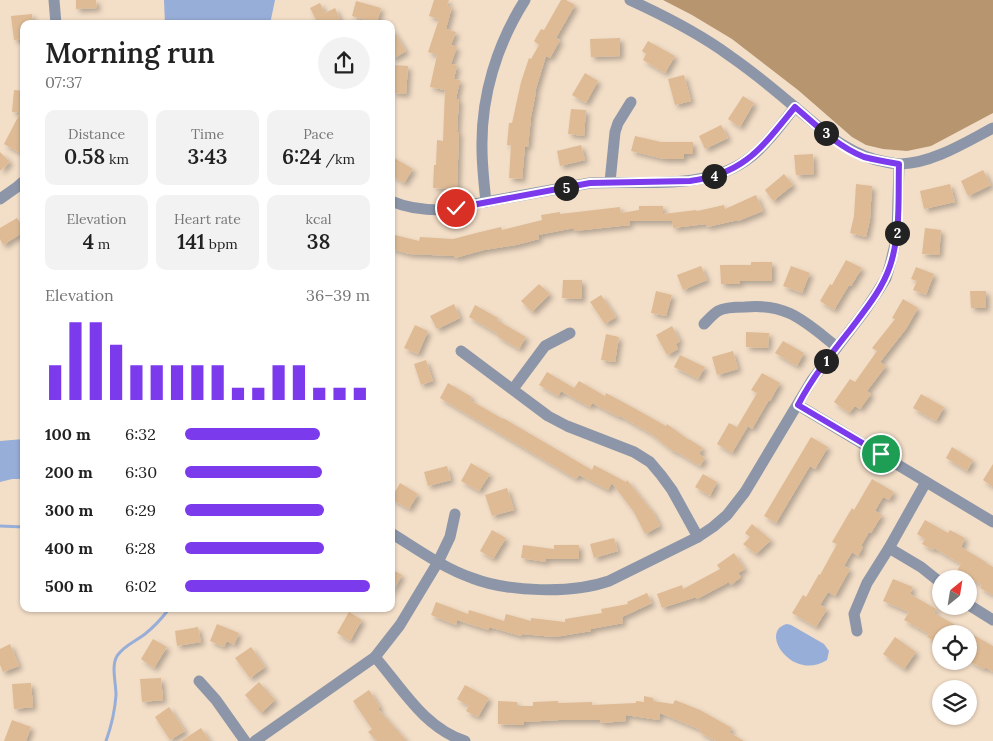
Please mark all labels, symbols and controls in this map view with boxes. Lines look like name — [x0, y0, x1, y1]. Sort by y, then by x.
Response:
text: Morning run — [45, 35, 215, 71]
button: share — [318, 37, 370, 89]
text: 07:37 — [45, 72, 82, 92]
pin: 3 — [814, 120, 838, 146]
text: 3 — [823, 124, 830, 142]
text: Distance — [68, 125, 125, 143]
text: Time — [191, 125, 224, 143]
text: Pace — [303, 125, 334, 143]
text: 0.58 — [64, 143, 105, 170]
text: 3:43 — [187, 143, 228, 170]
text: 6:24 — [282, 143, 322, 170]
text: km — [105, 150, 129, 168]
text: /km — [322, 150, 355, 168]
pin: 4 — [702, 164, 726, 188]
text: 4 — [711, 167, 718, 185]
pin: 5 — [554, 176, 578, 200]
text: 5 — [563, 179, 570, 197]
pin — [435, 187, 477, 229]
icon: check — [442, 194, 470, 222]
text: Elevation — [66, 210, 127, 228]
text: Heart rate — [174, 210, 241, 228]
text: kcal — [306, 210, 331, 228]
pin: 2 — [884, 220, 910, 246]
text: 2 — [894, 224, 901, 242]
text: 4 — [83, 228, 94, 255]
text: 141 — [177, 228, 205, 255]
text: 38 — [307, 228, 330, 255]
text: m — [94, 235, 110, 253]
text: bpm — [205, 235, 238, 253]
text: Elevation — [45, 285, 114, 305]
text: 36–39 m — [306, 285, 370, 305]
pin: 1 — [814, 348, 838, 374]
text: 1 — [824, 352, 829, 370]
text: 100 m — [45, 424, 91, 444]
text: 6:32 — [125, 424, 156, 444]
pin — [860, 433, 902, 475]
icon: arrive — [867, 440, 895, 468]
text: 200 m — [45, 462, 93, 482]
text: 6:30 — [125, 462, 157, 482]
text: 300 m — [45, 500, 93, 520]
text: 6:29 — [125, 500, 156, 520]
text: 400 m — [45, 538, 93, 558]
text: 6:28 — [125, 538, 156, 558]
north arrow — [932, 570, 978, 615]
map controls — [932, 570, 977, 725]
text: 500 m — [45, 576, 93, 596]
text: 6:02 — [125, 576, 157, 596]
button: locate — [932, 625, 977, 670]
button: layers — [932, 680, 977, 725]

